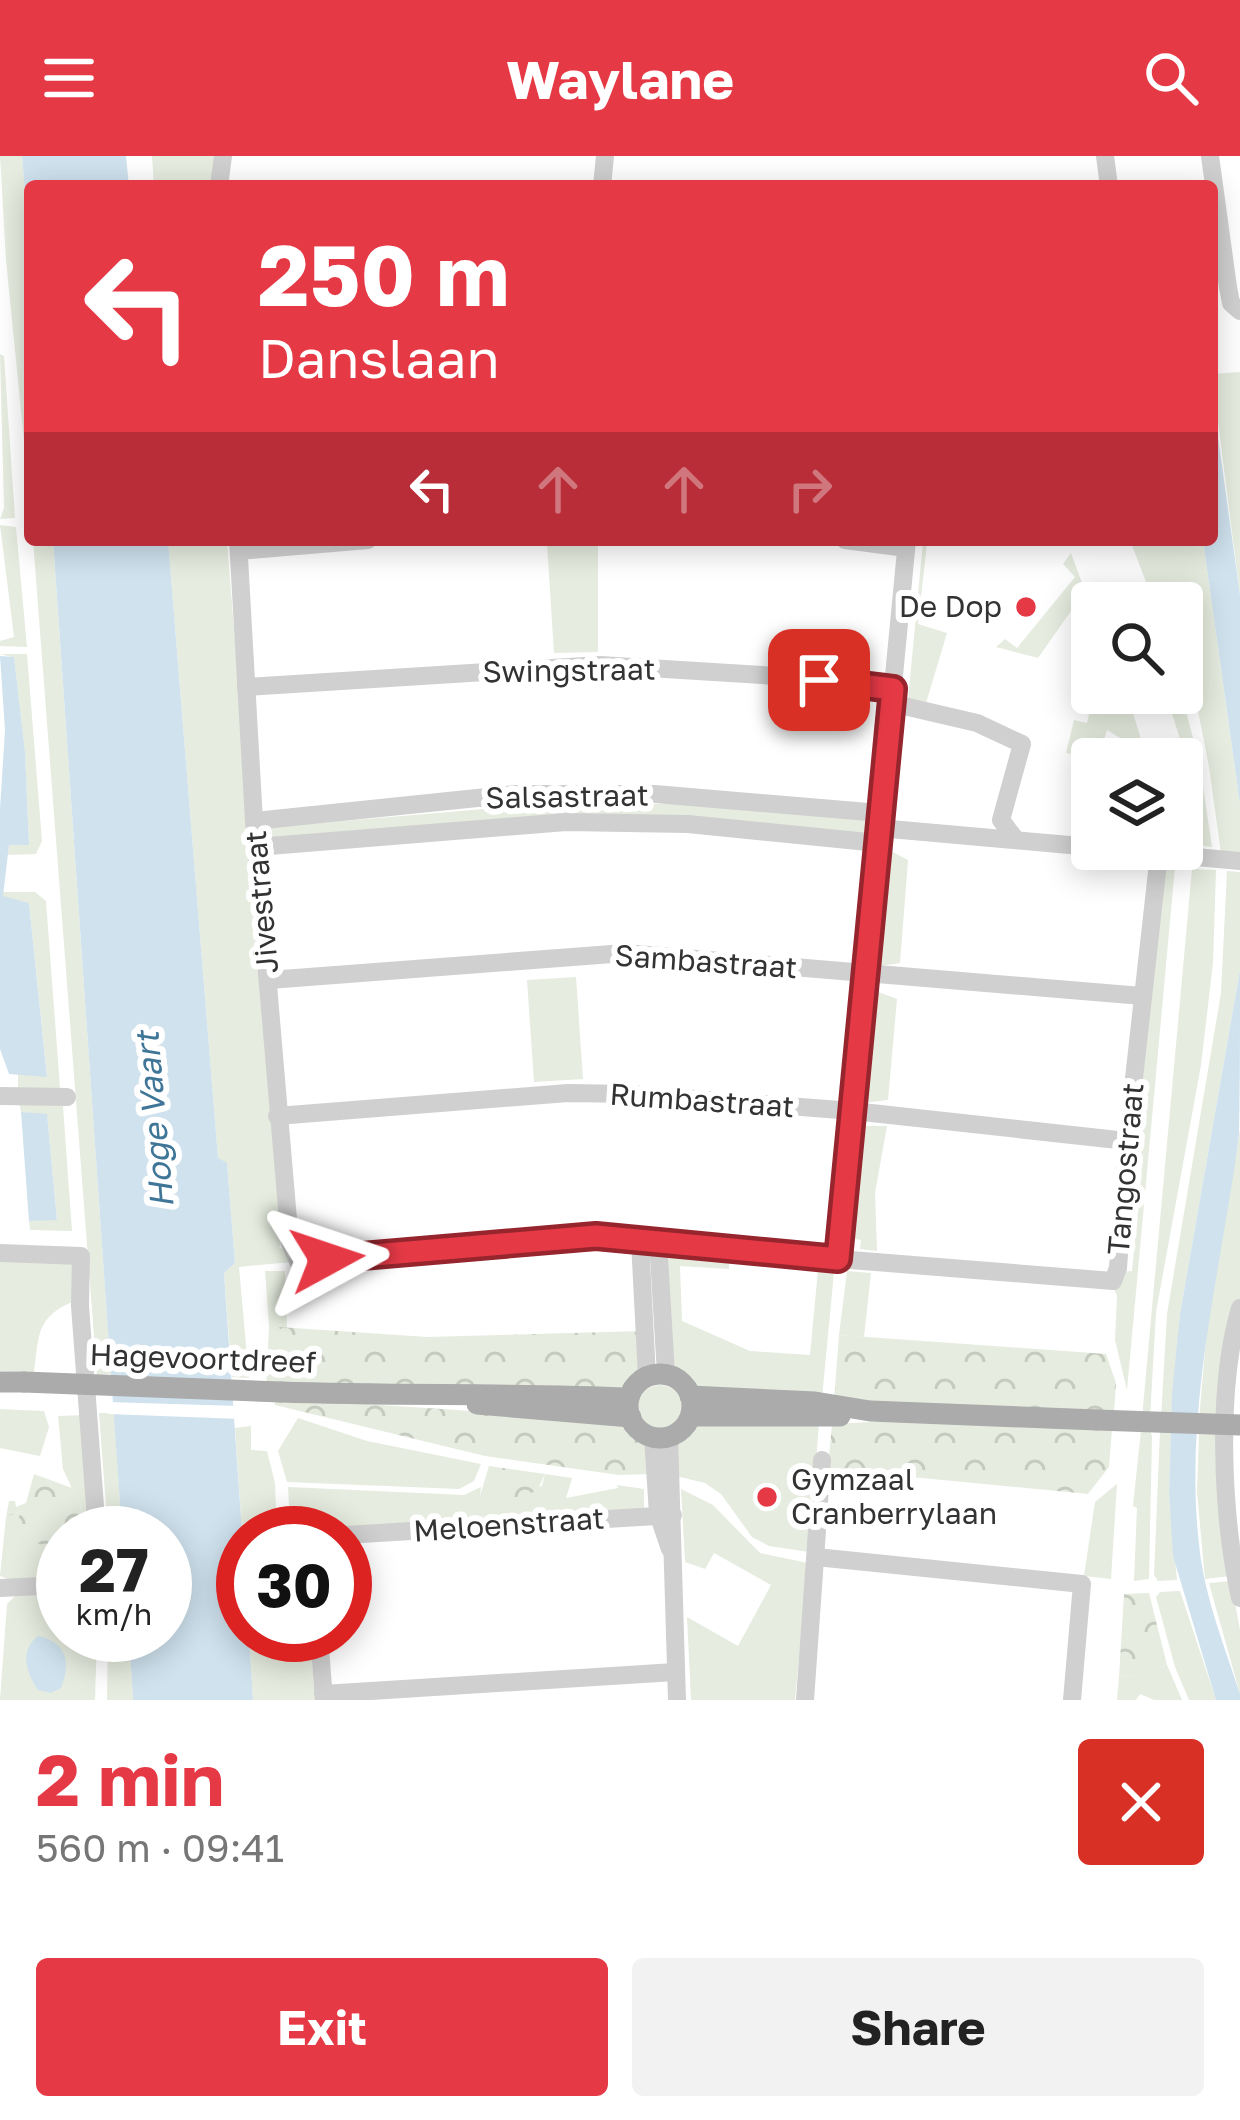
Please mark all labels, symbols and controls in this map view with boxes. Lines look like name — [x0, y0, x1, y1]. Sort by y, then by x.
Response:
icon: menu — [36, 45, 102, 111]
icon: search — [1138, 45, 1204, 111]
text: Waylane — [506, 46, 734, 111]
text: 250 m — [258, 224, 510, 324]
icon: left — [60, 228, 216, 384]
text: Danslaan — [258, 325, 500, 390]
icon: left — [399, 456, 465, 522]
icon: ahead — [525, 456, 591, 522]
icon: ahead — [651, 456, 717, 522]
icon: right — [777, 456, 843, 522]
map controls — [1071, 582, 1203, 870]
button: search — [1071, 582, 1203, 714]
place label: De Dop — [899, 588, 1002, 624]
marker: De Dop — [1013, 594, 1039, 620]
pin — [768, 629, 870, 731]
icon: arrive — [786, 647, 852, 713]
street label: Swingstraat — [482, 650, 656, 690]
button: layers — [1071, 738, 1203, 870]
street label: Salsastraat — [485, 777, 649, 815]
street label: Jivestraat — [237, 829, 285, 975]
street label: Sambastraat — [614, 937, 799, 985]
water label: Hoge Vaart — [126, 1028, 181, 1210]
street label: Rumbastraat — [609, 1076, 796, 1124]
street label: Tangostraat — [1100, 1081, 1150, 1256]
position arrow — [264, 1196, 390, 1322]
street label: Hagevoortdreef — [89, 1336, 317, 1380]
place label: Gymzaal Cranberrylaan — [791, 1461, 997, 1531]
marker: Gymzaal Cranberrylaan — [754, 1484, 780, 1510]
street label: Meloenstraat — [412, 1499, 606, 1549]
speed limit sign: 30 — [216, 1506, 372, 1662]
text: 27 — [79, 1533, 149, 1605]
text: km/h — [76, 1596, 152, 1632]
text: 2 min — [36, 1735, 224, 1822]
button: close — [1078, 1739, 1204, 1865]
text: 560 m · 09:41 — [36, 1824, 284, 1871]
button: Exit — [36, 1958, 608, 2096]
button: Share — [632, 1958, 1204, 2096]

